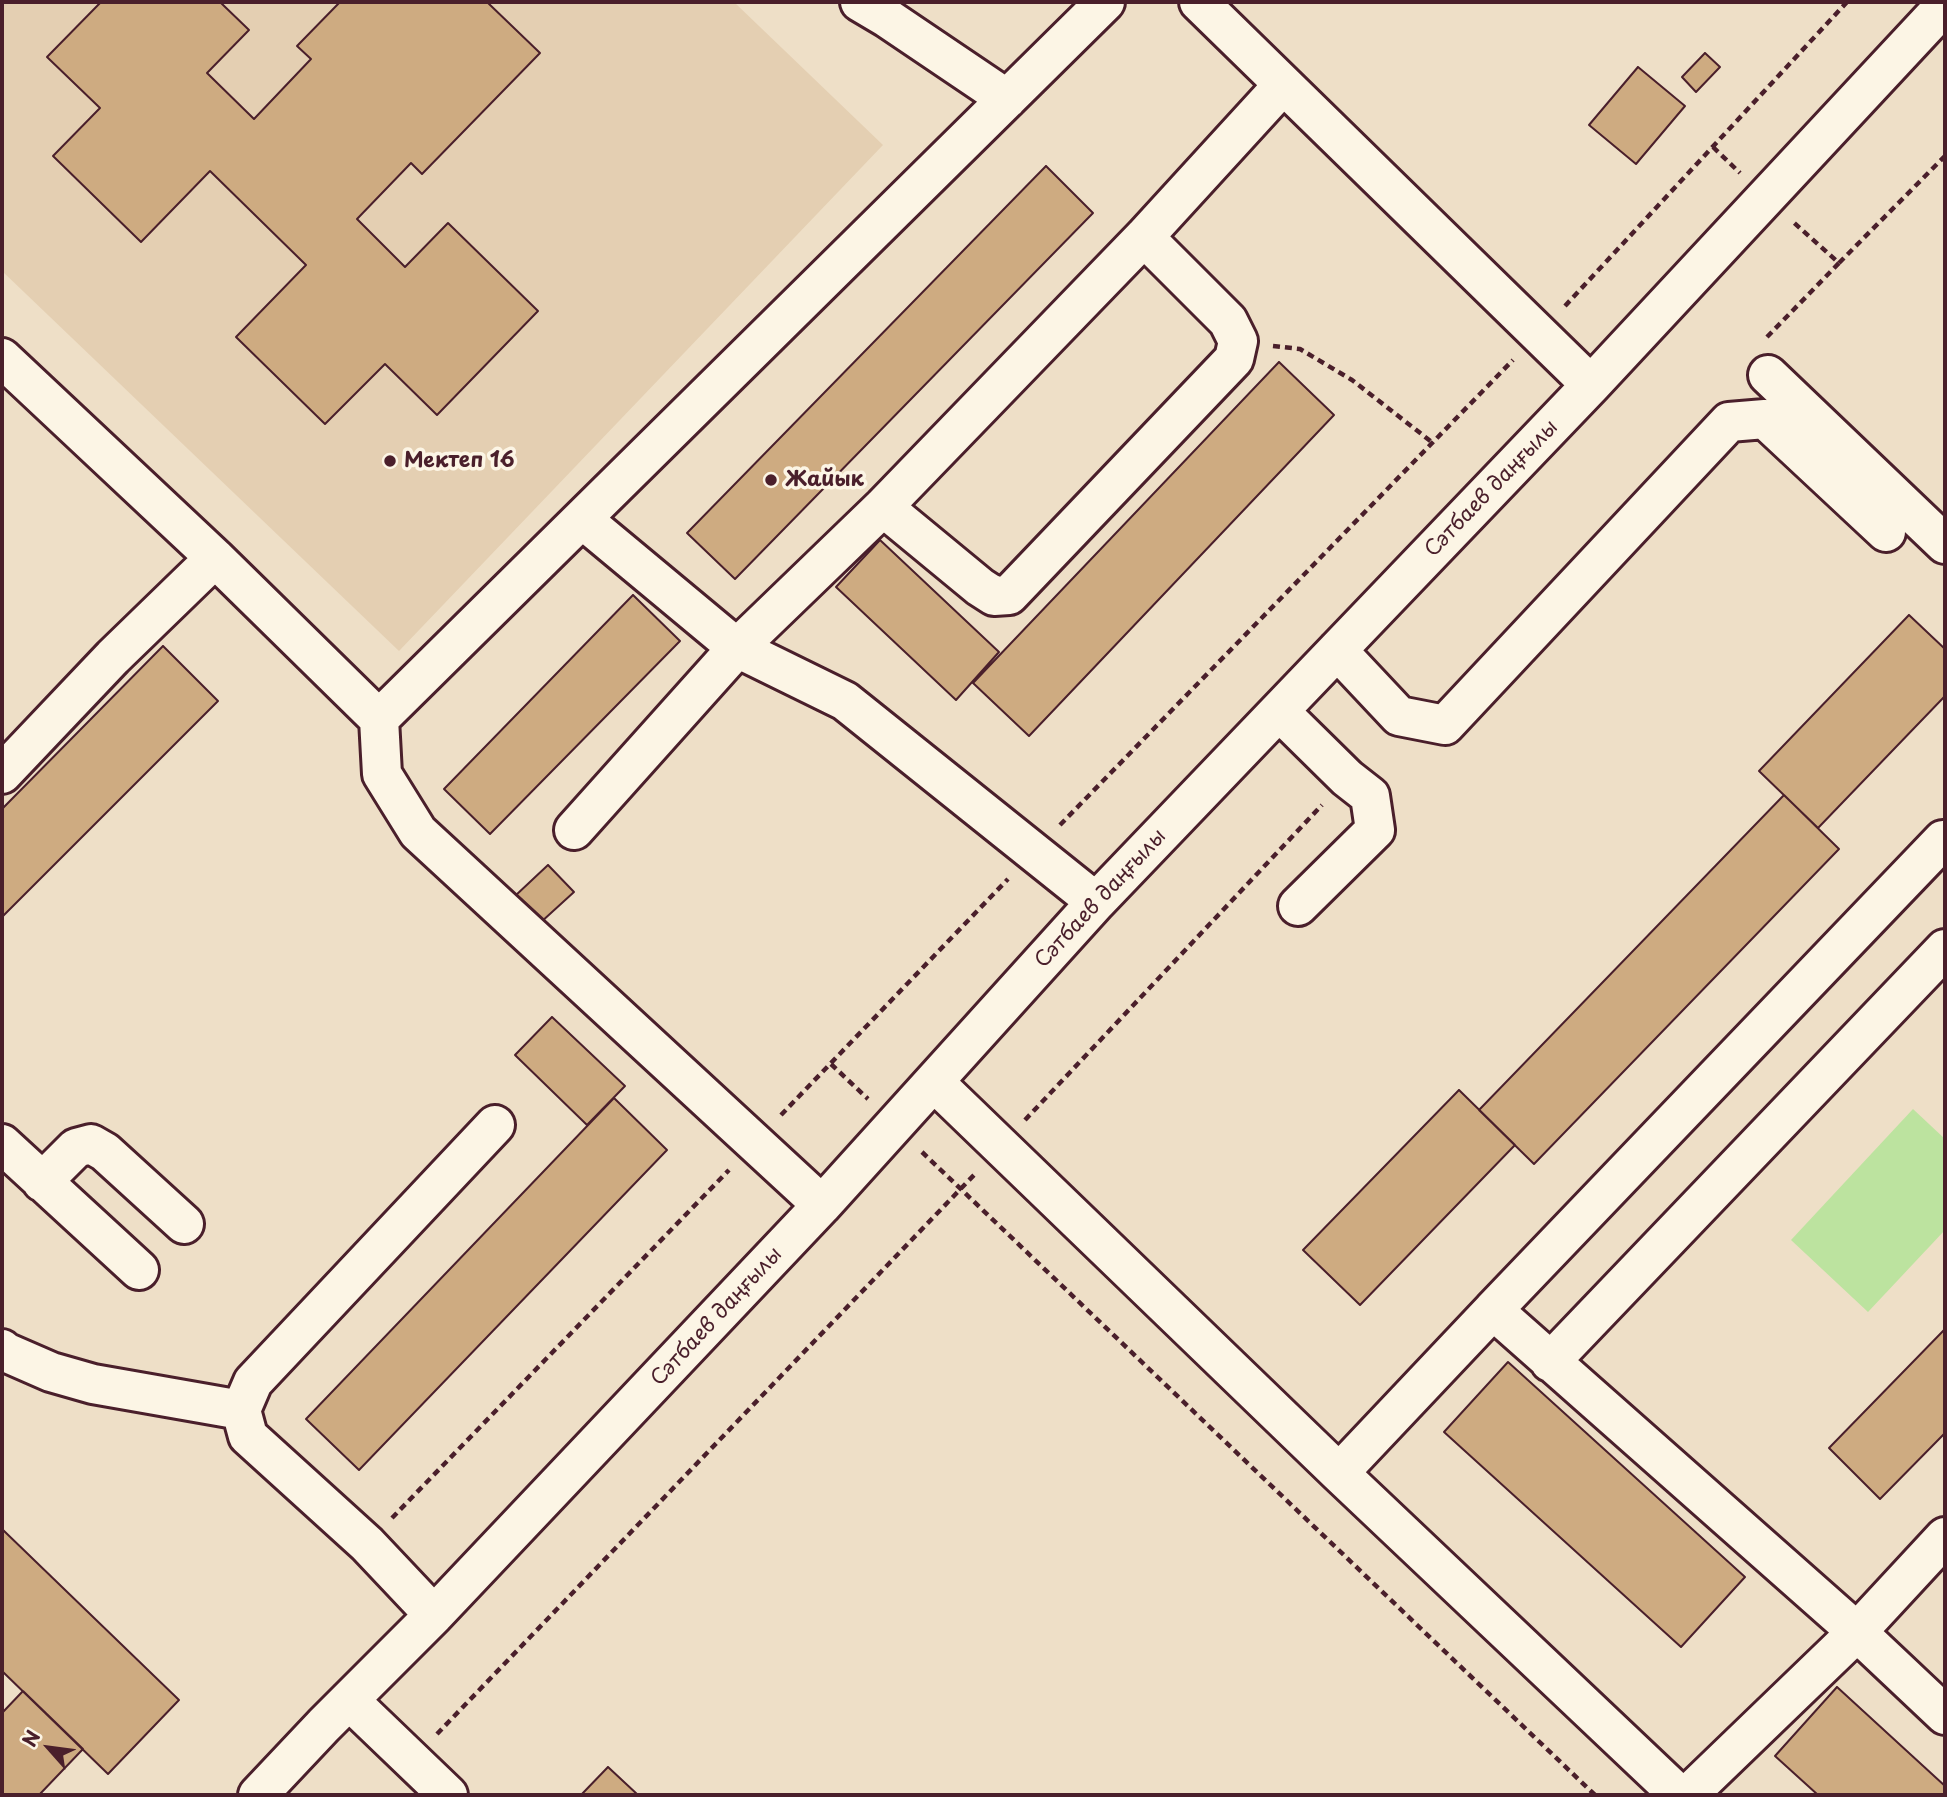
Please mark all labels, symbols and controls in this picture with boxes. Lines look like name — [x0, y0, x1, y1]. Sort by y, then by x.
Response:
street label: Сәтбаев даңғылы — [1420, 415, 1564, 563]
place label: Мектеп 16 — [404, 448, 515, 474]
marker: Мектеп 16 — [382, 453, 398, 469]
place label: Жайык — [785, 467, 864, 493]
marker: Жайык — [763, 472, 779, 488]
street label: Сәтбаев даңғылы — [1030, 824, 1172, 974]
street label: Сәтбаев даңғылы — [646, 1242, 788, 1392]
north arrow — [14, 1713, 84, 1783]
text: N — [15, 1725, 46, 1751]

